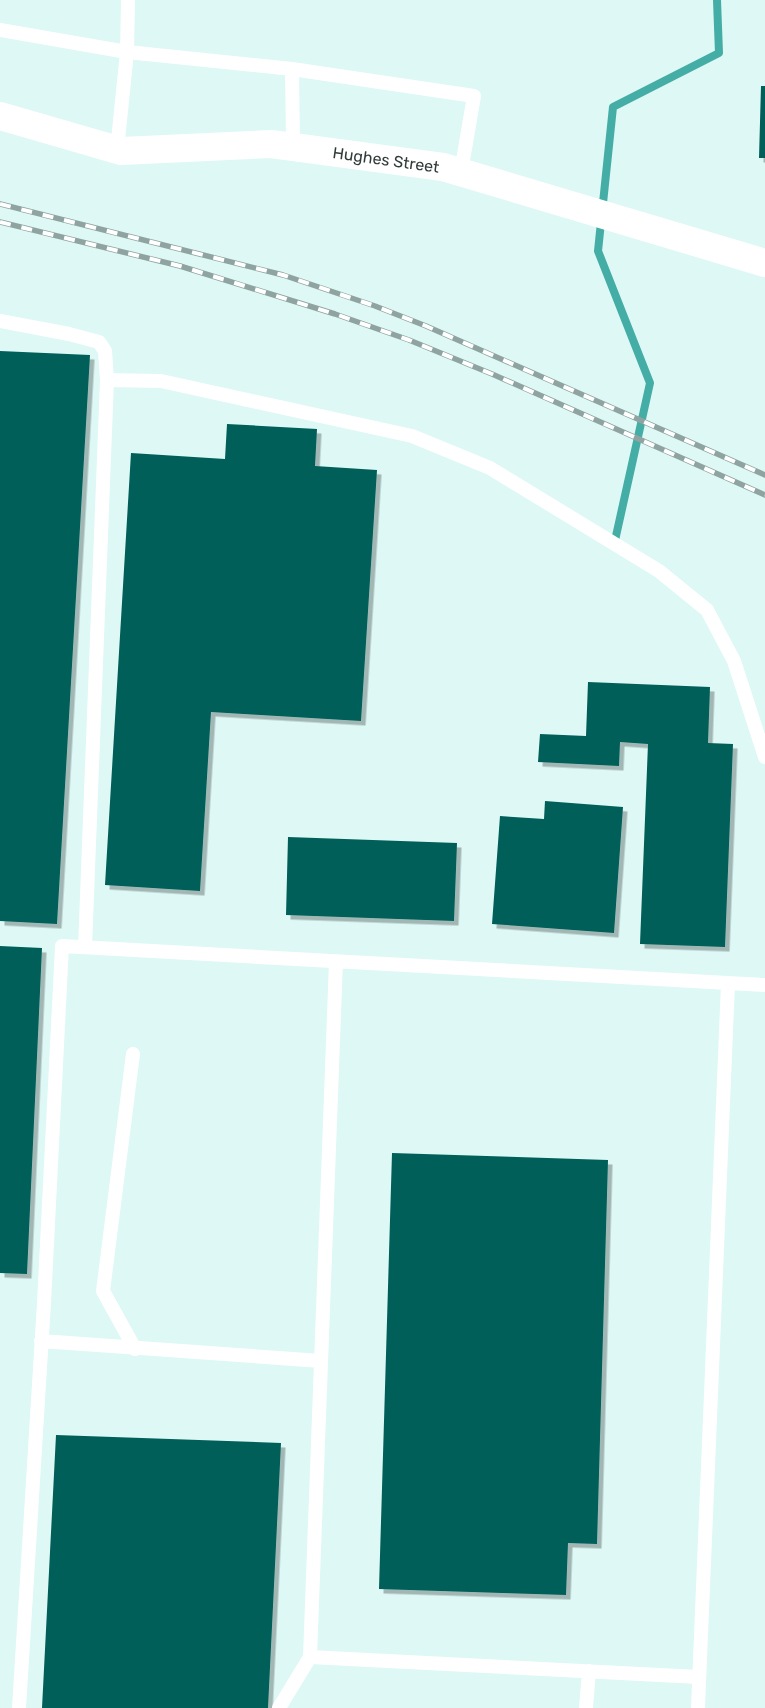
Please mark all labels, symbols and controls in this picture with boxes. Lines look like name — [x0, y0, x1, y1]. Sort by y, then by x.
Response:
street label: Hughes Street — [331, 143, 441, 177]

